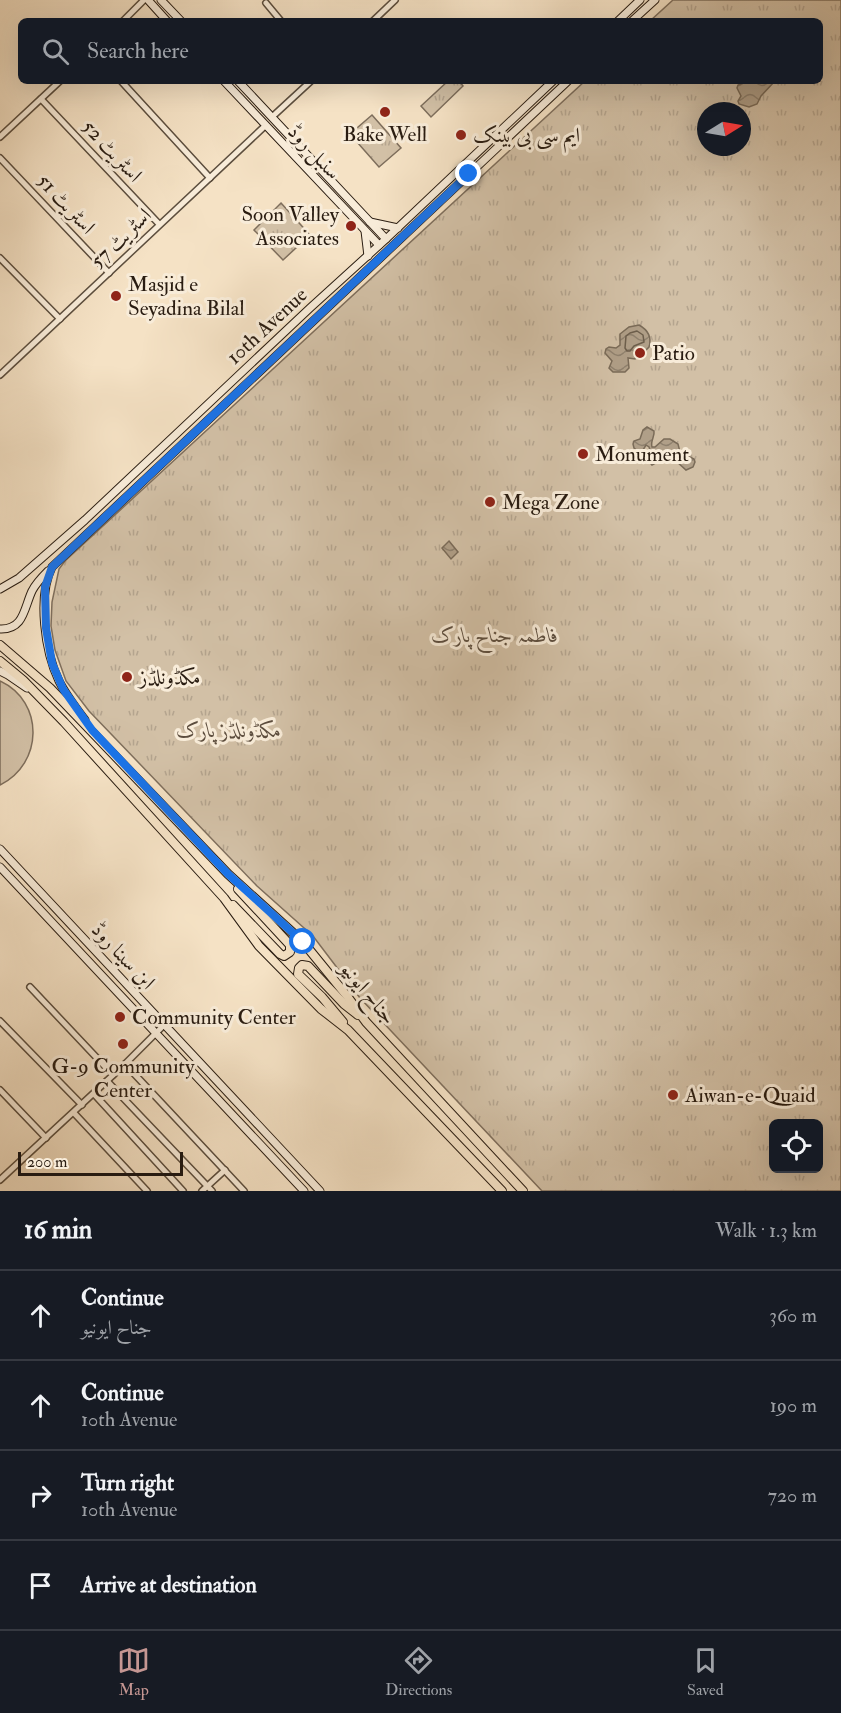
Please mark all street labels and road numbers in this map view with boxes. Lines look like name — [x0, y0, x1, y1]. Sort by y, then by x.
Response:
street label: اسٹریٹ 52 — [76, 114, 148, 188]
street label: سنبل روڈ — [281, 119, 347, 186]
street label: اسٹریٹ 51 — [31, 168, 101, 240]
street label: اسٹریٹ 57 — [84, 202, 158, 274]
street label: 10th Avenue — [221, 281, 313, 370]
street label: ابن سینا روڈ — [85, 917, 161, 995]
street label: جناح ایونیو — [329, 954, 402, 1034]

